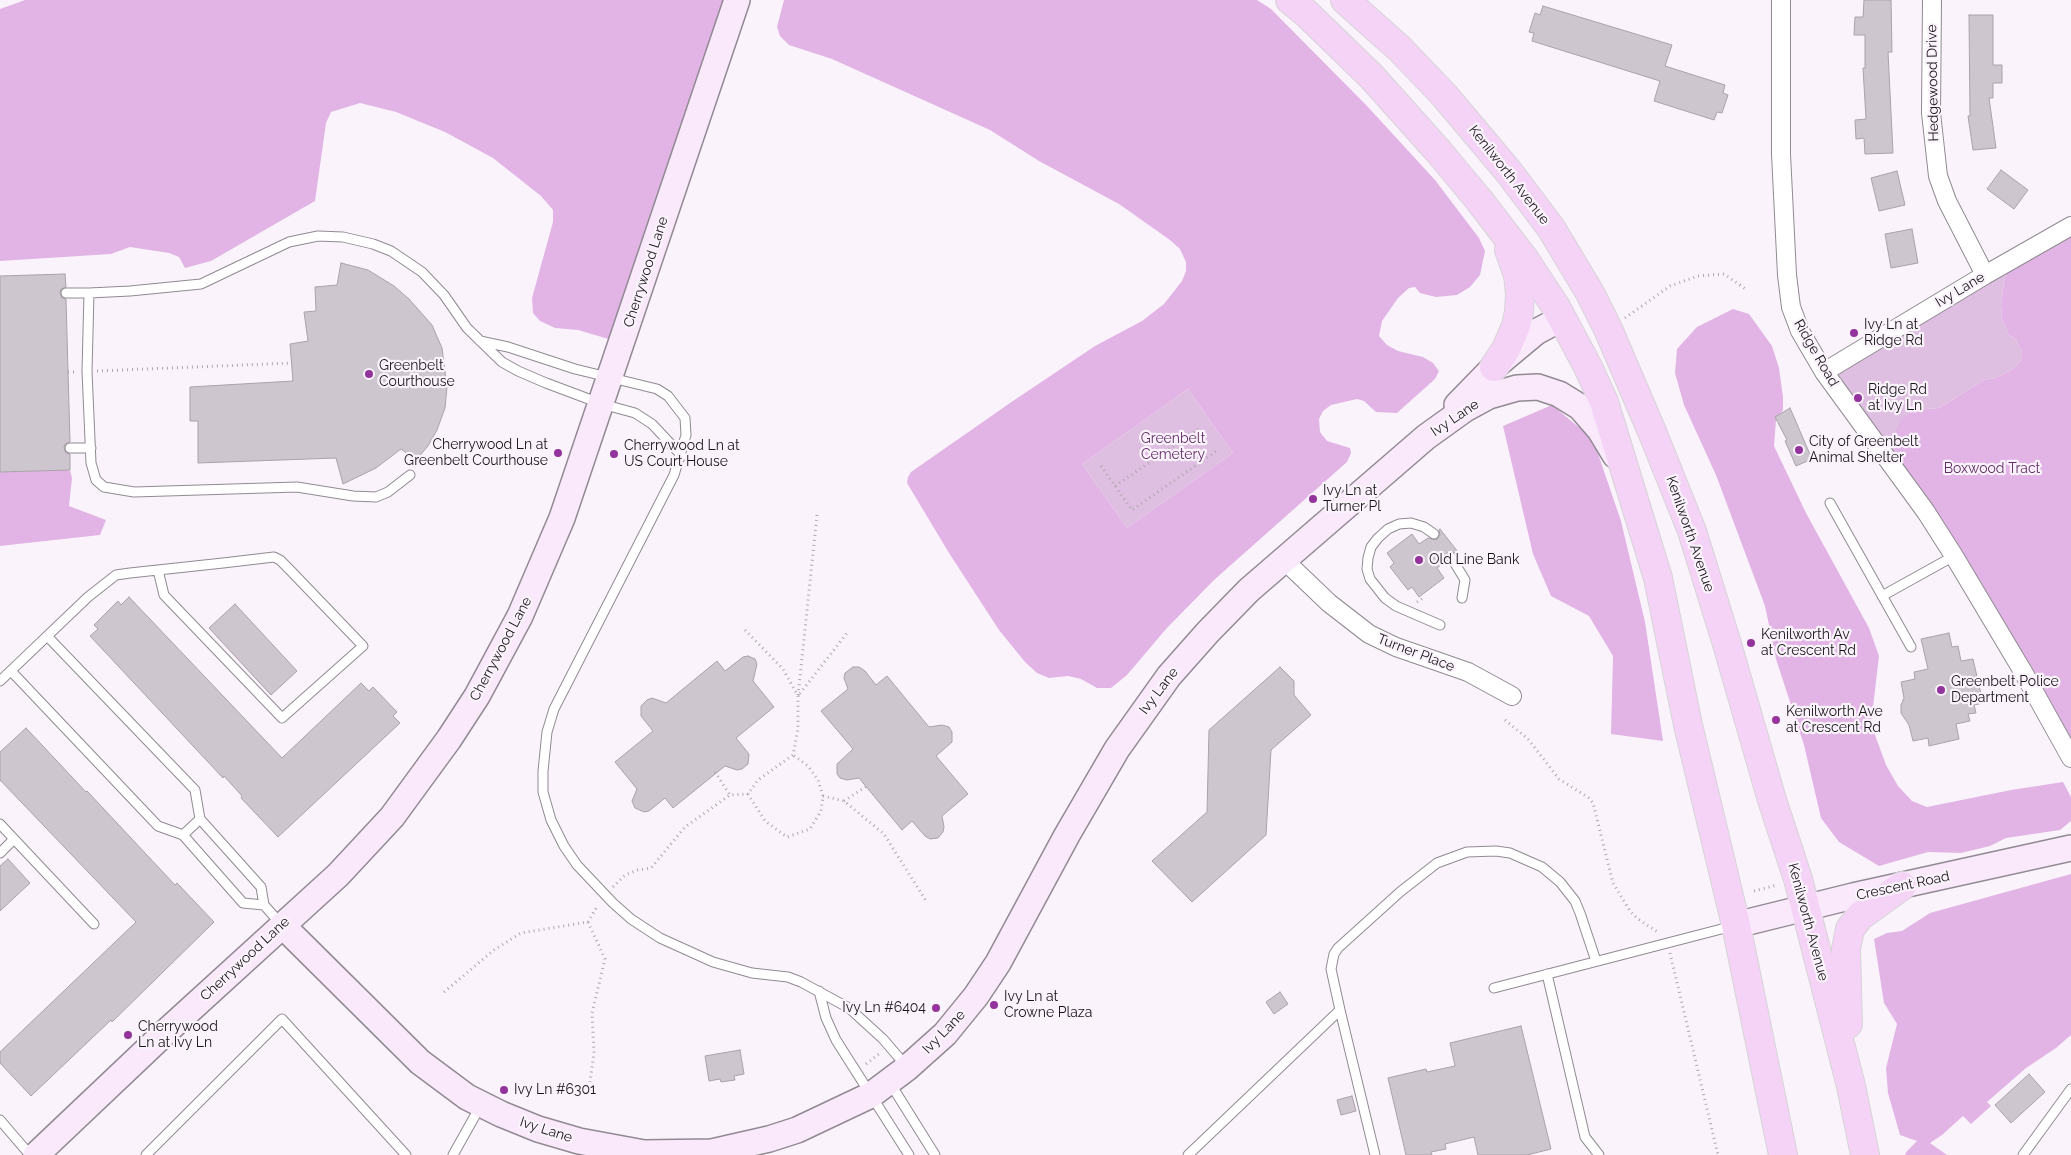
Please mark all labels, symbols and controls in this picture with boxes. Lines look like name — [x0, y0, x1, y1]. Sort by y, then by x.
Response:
street label: Hedgewood Drive — [1924, 24, 1942, 142]
street label: Kenilworth Avenue — [1465, 122, 1553, 228]
street label: Cherrywood Lane — [620, 214, 672, 330]
street label: Ivy Lane — [1932, 269, 1988, 311]
street label: Ridge Road — [1790, 316, 1842, 390]
place label: Ivy Ln at Ridge Rd — [1864, 317, 1923, 350]
marker: Ivy Ln at Ridge Rd — [1848, 327, 1860, 339]
place label: Greenbelt Courthouse — [379, 358, 455, 391]
marker: Greenbelt Courthouse — [363, 368, 375, 380]
place label: Ridge Rd at Ivy Ln — [1868, 382, 1927, 414]
marker: Ridge Rd at Ivy Ln — [1852, 392, 1864, 404]
street label: Ivy Lane — [1428, 396, 1482, 440]
park label: Greenbelt Cemetery — [1141, 431, 1205, 464]
place label: City of Greenbelt Animal Shelter — [1809, 434, 1919, 467]
place label: Cherrywood Ln at Greenbelt Courthouse — [404, 437, 548, 470]
place label: Cherrywood Ln at US Court House — [624, 438, 740, 471]
marker: City of Greenbelt Animal Shelter — [1793, 444, 1805, 456]
marker: Cherrywood Ln at Greenbelt Courthouse — [552, 447, 564, 459]
marker: Cherrywood Ln at US Court House — [608, 448, 620, 460]
park label: Boxwood Tract — [1944, 461, 2040, 477]
street label: Kenilworth Avenue — [1662, 474, 1718, 594]
place label: Ivy Ln at Turner Pl — [1323, 483, 1381, 516]
marker: Ivy Ln at Turner Pl — [1307, 493, 1319, 505]
place label: Old Line Bank — [1429, 552, 1519, 568]
marker: Old Line Bank — [1413, 554, 1425, 566]
street label: Cherrywood Lane — [466, 594, 536, 704]
place label: Kenilworth Av at Crescent Rd — [1761, 627, 1856, 660]
street label: Turner Place — [1375, 631, 1457, 675]
marker: Kenilworth Av at Crescent Rd — [1745, 637, 1757, 649]
street label: Ivy Lane — [1136, 664, 1182, 718]
place label: Greenbelt Police Department — [1951, 674, 2059, 706]
marker: Greenbelt Police Department — [1935, 684, 1947, 696]
place label: Kenilworth Ave at Crescent Rd — [1786, 704, 1883, 736]
marker: Kenilworth Ave at Crescent Rd — [1770, 714, 1782, 726]
street label: Kenilworth Avenue — [1784, 861, 1832, 983]
street label: Crescent Road — [1855, 868, 1951, 904]
street label: Cherrywood Lane — [197, 913, 293, 1005]
place label: Ivy Ln at Crowne Plaza — [1004, 989, 1092, 1022]
marker: Ivy Ln at Crowne Plaza — [988, 999, 1000, 1011]
place label: Ivy Ln #6404 — [842, 1000, 926, 1016]
marker: Ivy Ln #6404 — [930, 1002, 942, 1014]
street label: Ivy Lane — [919, 1007, 969, 1057]
place label: Cherrywood Ln at Ivy Ln — [138, 1019, 218, 1052]
marker: Cherrywood Ln at Ivy Ln — [122, 1029, 134, 1041]
place label: Ivy Ln #6301 — [514, 1082, 596, 1098]
marker: Ivy Ln #6301 — [498, 1084, 510, 1096]
street label: Ivy Lane — [518, 1114, 574, 1146]

